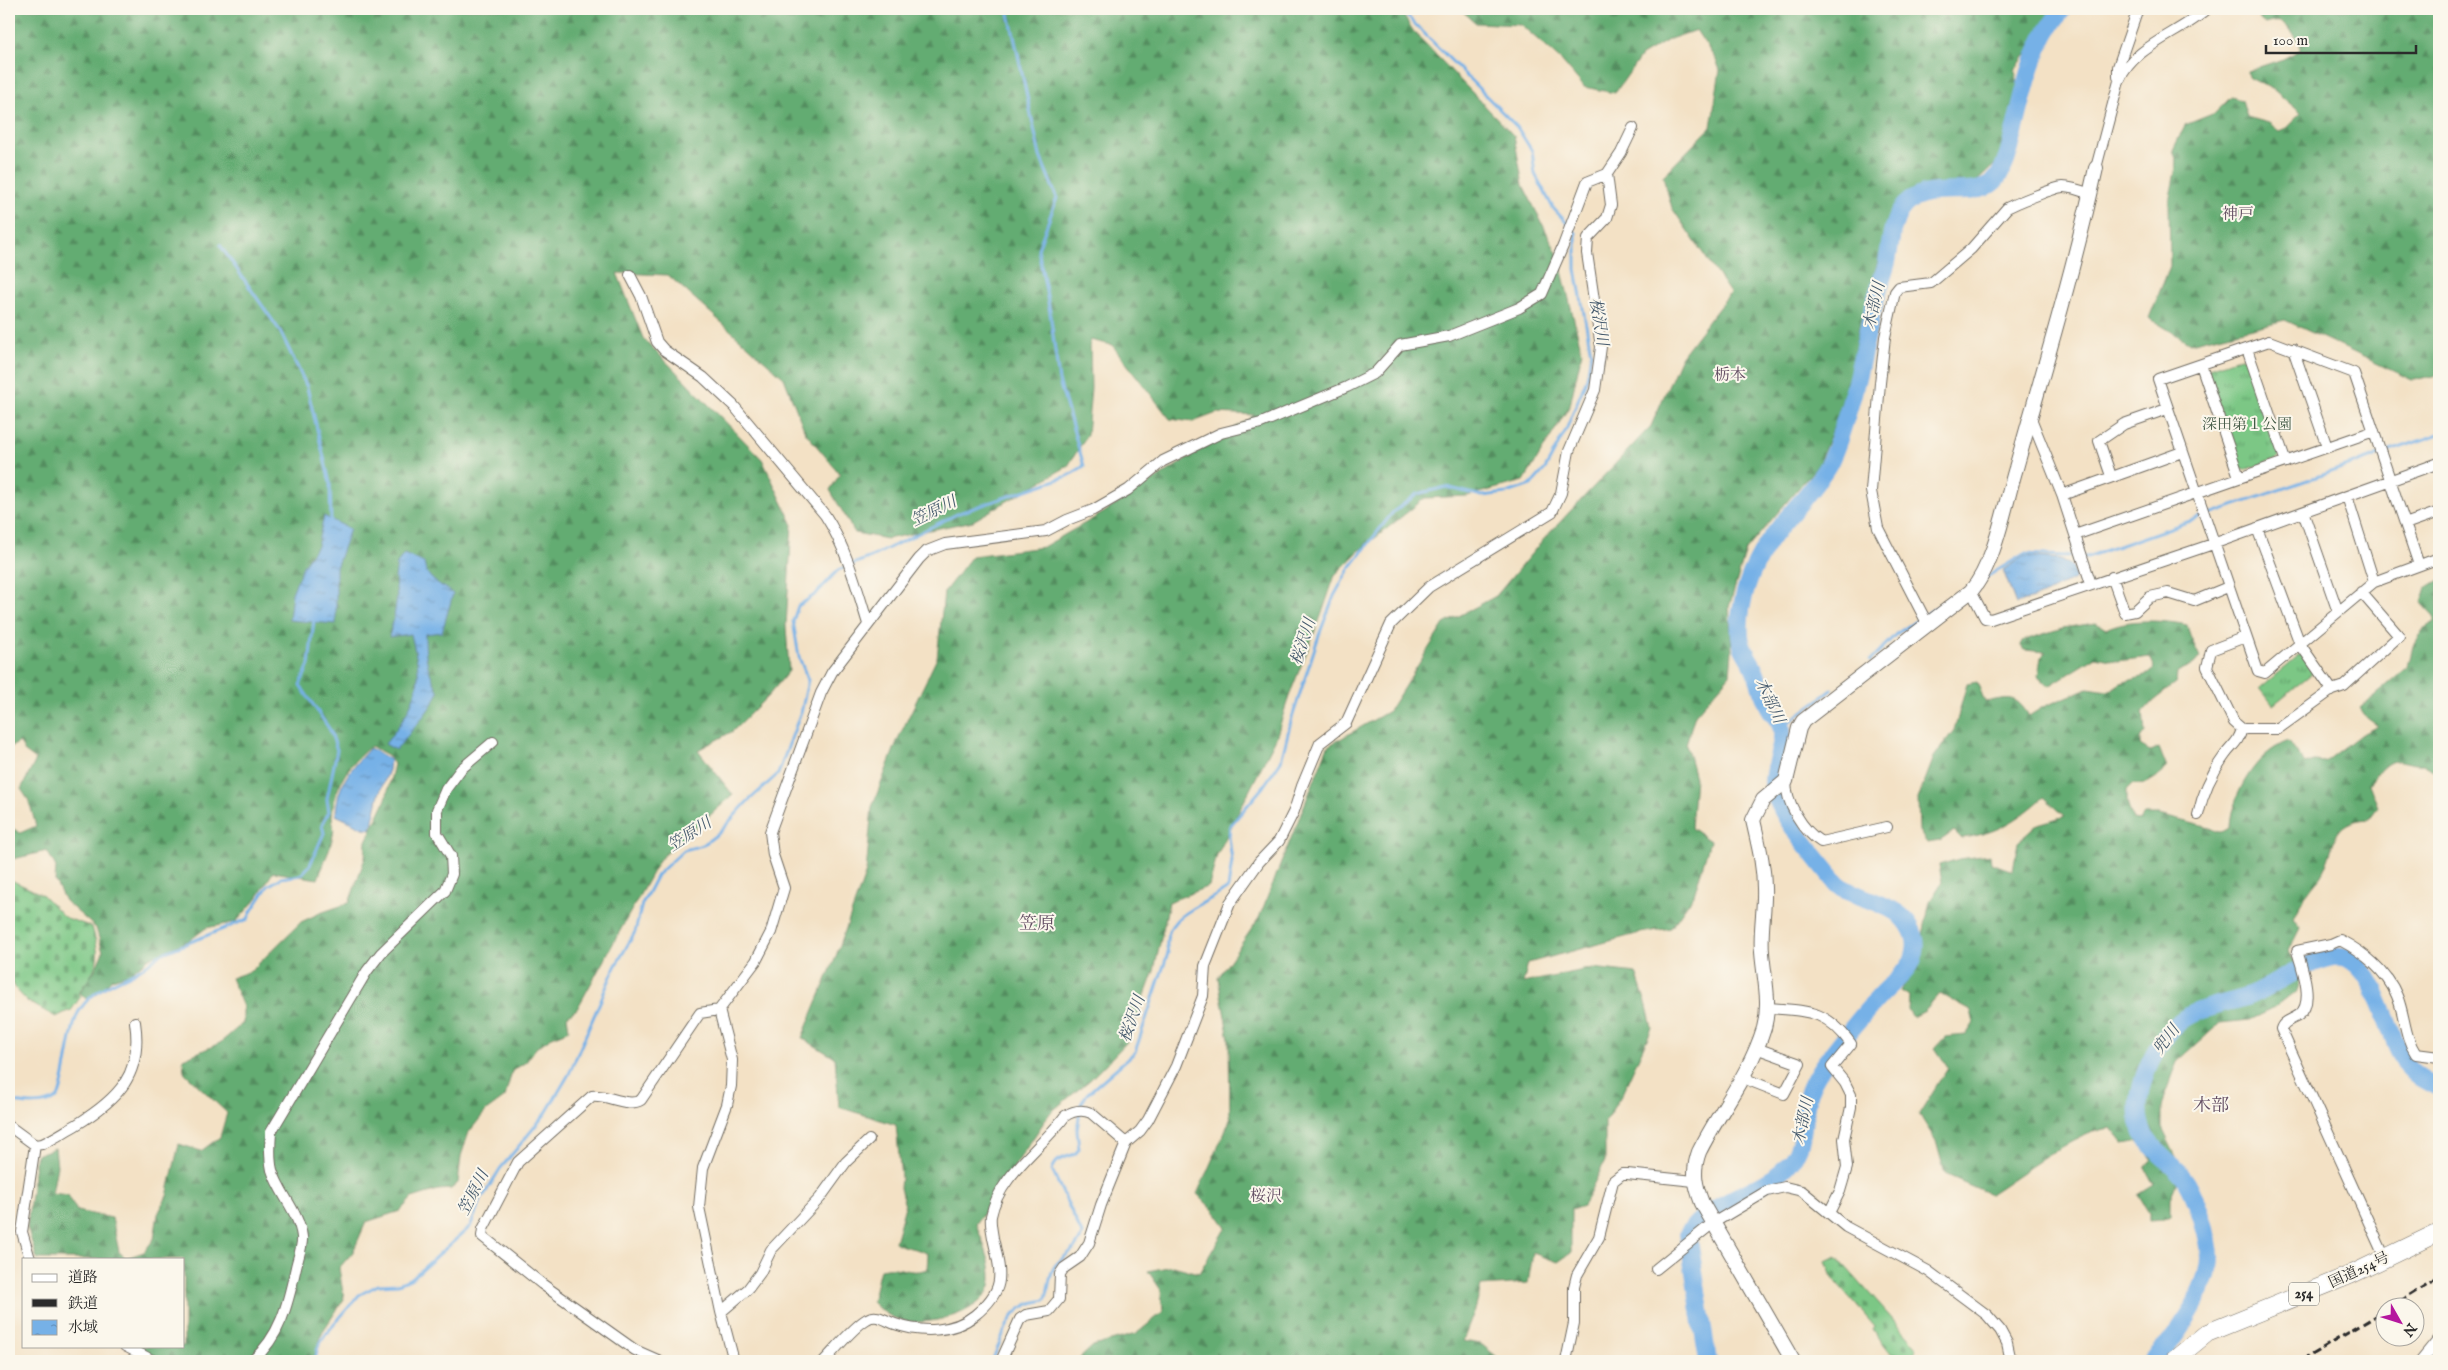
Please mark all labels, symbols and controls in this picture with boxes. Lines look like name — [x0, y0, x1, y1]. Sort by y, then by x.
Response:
scale bar — [2266, 22, 2416, 54]
text: 100 m — [2273, 31, 2309, 50]
district label: 神戸 — [2222, 205, 2254, 225]
water label: 木部川 — [1860, 278, 1891, 332]
water label: 桜沢川 — [1584, 297, 1612, 349]
district label: 栃本 — [1714, 366, 1746, 386]
park label: 深田第１公園 — [2202, 415, 2292, 434]
water label: 笠原川 — [908, 492, 962, 532]
water label: 桜沢川 — [1287, 614, 1322, 668]
water label: 木部川 — [1750, 675, 1789, 729]
water label: 笠原川 — [664, 812, 717, 856]
district label: 笠原 — [1019, 913, 1055, 936]
water label: 桜沢川 — [1116, 991, 1151, 1045]
water label: 兜川 — [2149, 1020, 2186, 1059]
water label: 木部川 — [1789, 1093, 1819, 1147]
district label: 木部 — [2193, 1095, 2229, 1118]
water label: 笠原川 — [454, 1165, 495, 1219]
district label: 桜沢 — [1250, 1187, 1282, 1207]
street label: 国道254号 — [2326, 1248, 2392, 1292]
legend — [22, 1258, 185, 1348]
text: 道路 — [68, 1268, 98, 1287]
road number: 254 — [2289, 1282, 2319, 1306]
text: 鉄道 — [68, 1294, 98, 1313]
north arrow — [2376, 1298, 2426, 1348]
text: 水域 — [68, 1318, 98, 1337]
text: N — [2399, 1318, 2421, 1340]

